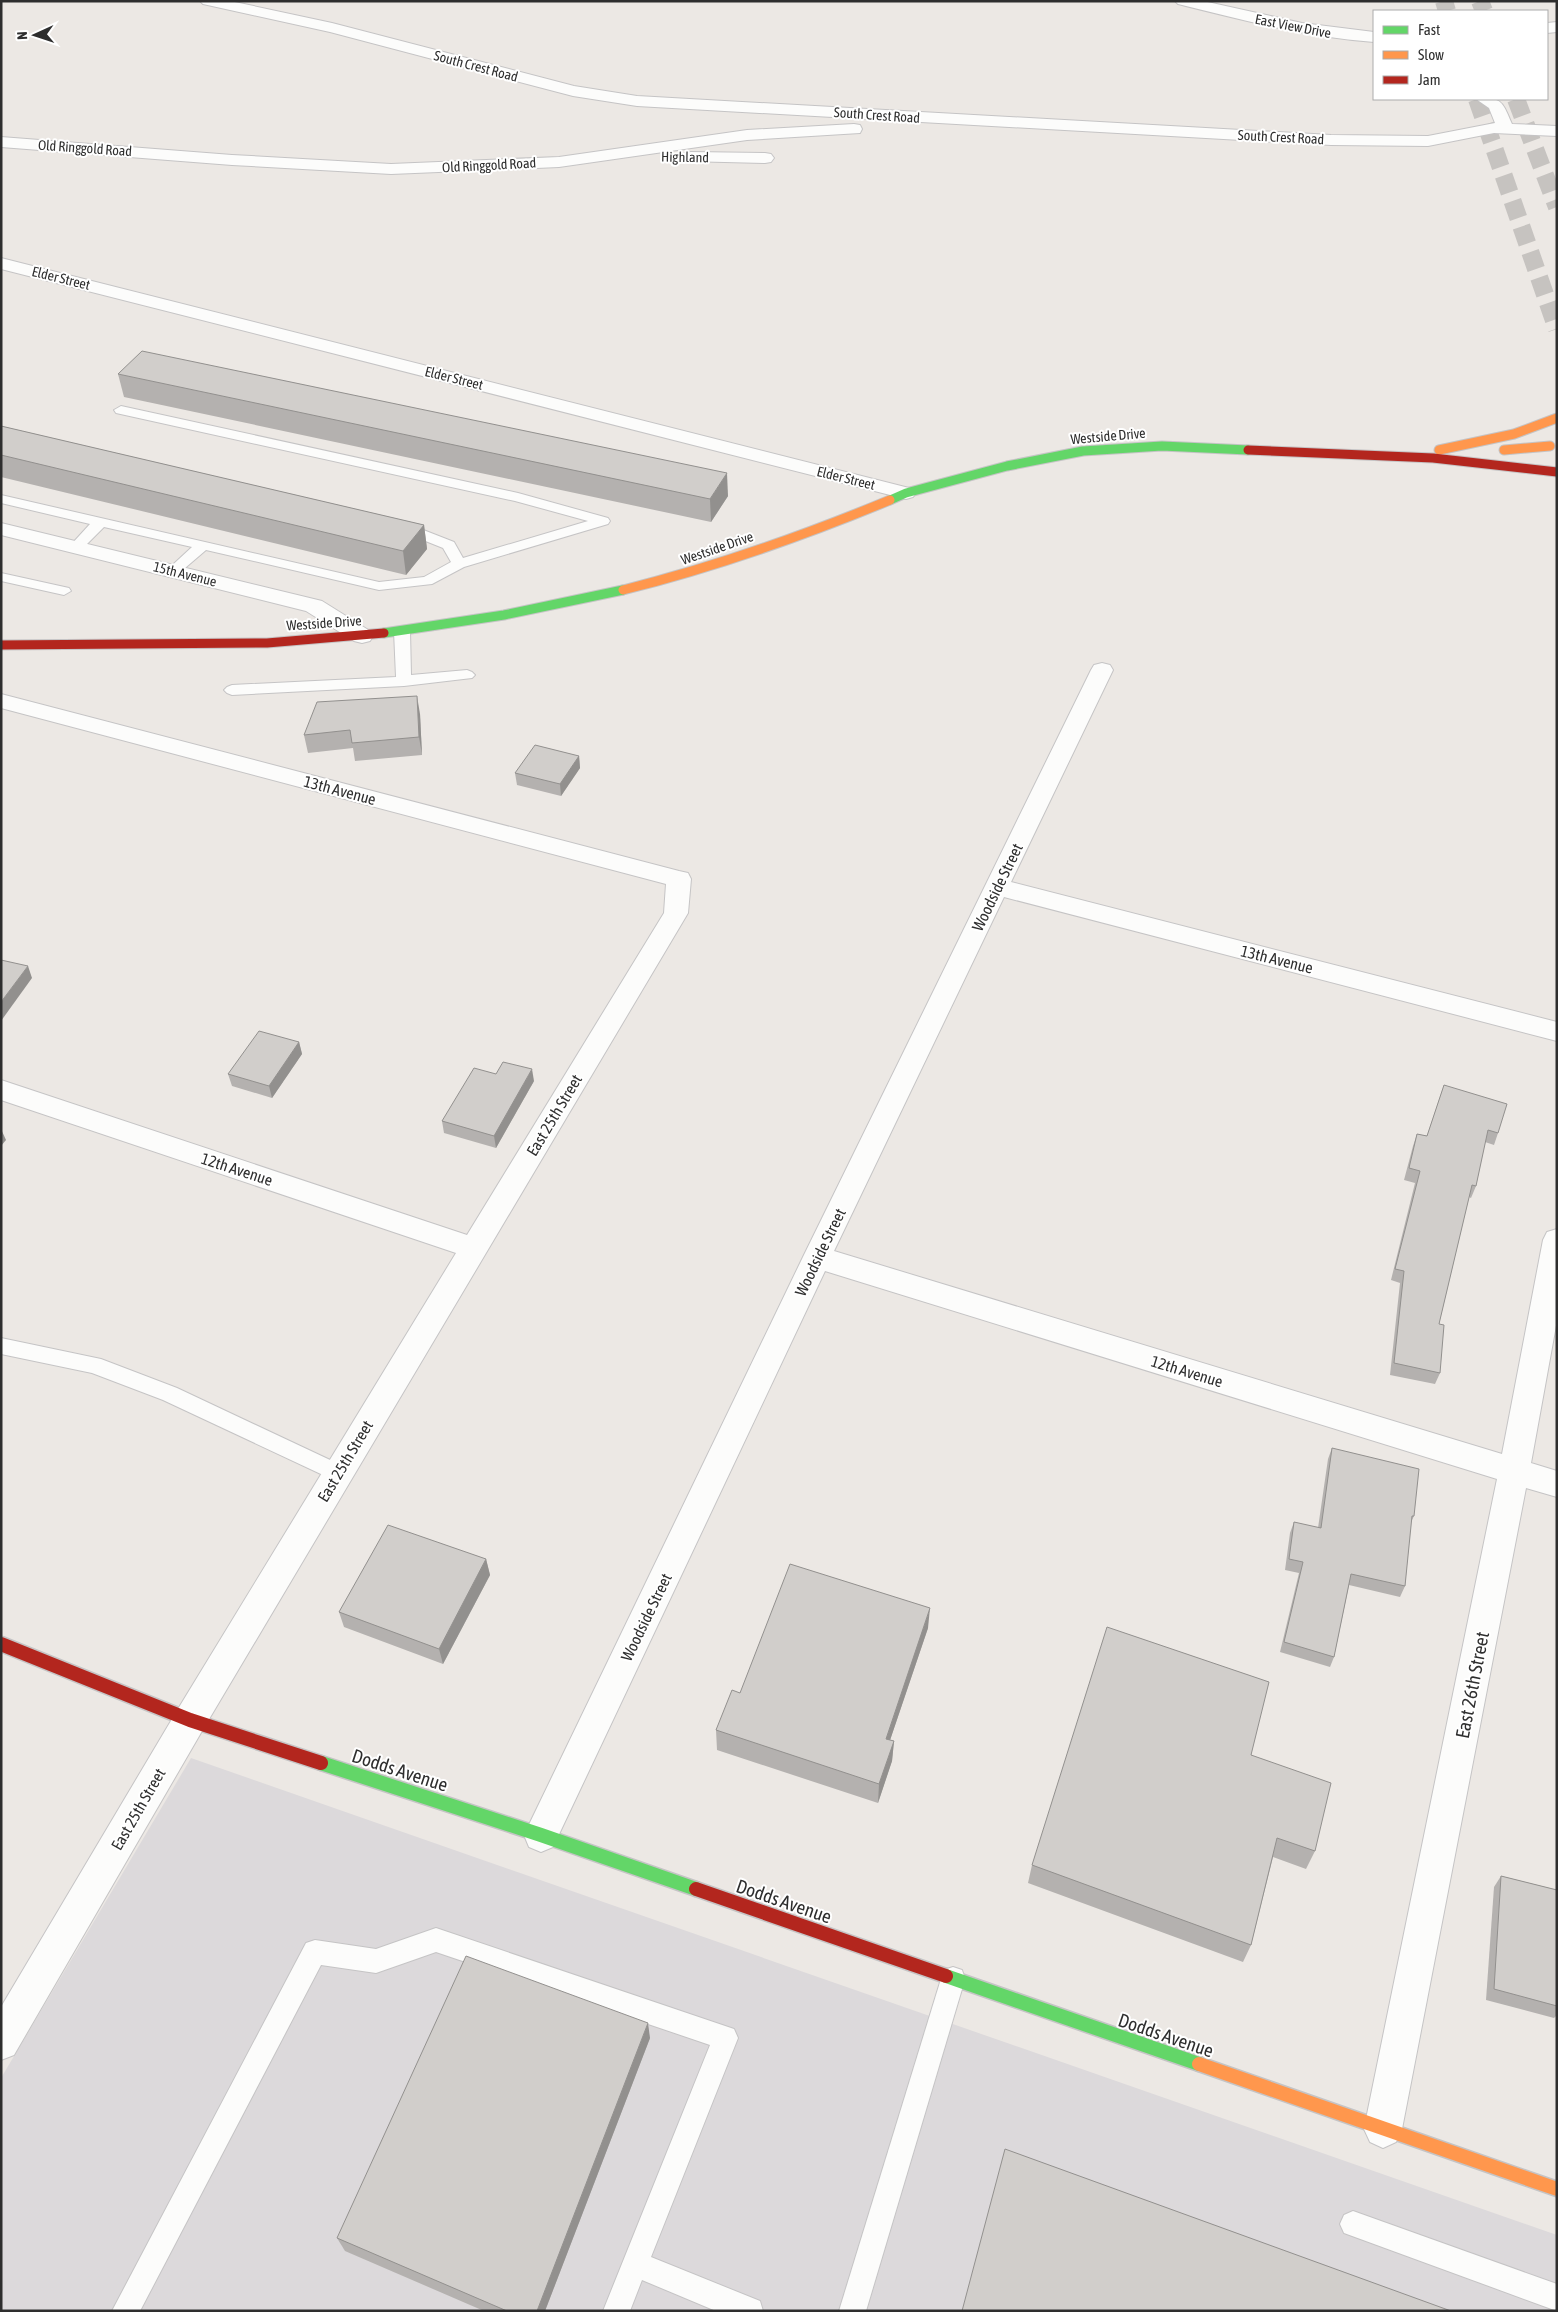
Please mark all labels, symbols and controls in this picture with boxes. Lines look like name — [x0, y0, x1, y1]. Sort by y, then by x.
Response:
north arrow — [10, 10, 60, 60]
legend — [1373, 10, 1548, 100]
street label: East View Drive — [1254, 11, 1332, 41]
text: Fast — [1418, 21, 1440, 38]
text: N — [14, 31, 30, 40]
text: Slow — [1418, 46, 1444, 63]
street label: South Crest Road — [432, 47, 520, 85]
text: Jam — [1418, 71, 1441, 88]
street label: South Crest Road — [833, 104, 921, 126]
street label: South Crest Road — [1237, 127, 1325, 147]
street label: Old Ringgold Road — [37, 137, 133, 159]
street label: Highland — [661, 149, 709, 165]
street label: Old Ringgold Road — [442, 155, 536, 175]
street label: Elder Street — [30, 263, 92, 293]
street label: Elder Street — [423, 363, 485, 393]
street label: Westside Drive — [1070, 425, 1146, 447]
street label: Elder Street — [815, 463, 877, 493]
street label: Westside Drive — [679, 528, 755, 568]
street label: 15th Avenue — [152, 558, 218, 590]
street label: Westside Drive — [286, 612, 362, 634]
street label: 13th Avenue — [302, 772, 378, 808]
street label: Woodside Street — [968, 840, 1026, 934]
street label: 13th Avenue — [1239, 941, 1315, 977]
street label: East 25th Street — [523, 1071, 585, 1159]
street label: 12th Avenue — [199, 1149, 275, 1189]
street label: Woodside Street — [791, 1205, 849, 1299]
street label: 12th Avenue — [1149, 1352, 1225, 1390]
street label: East 25th Street — [314, 1417, 376, 1505]
street label: Woodside Street — [617, 1570, 675, 1664]
street label: East 26th Street — [1451, 1630, 1493, 1740]
street label: Dodds Avenue — [349, 1744, 451, 1796]
street label: East 25th Street — [107, 1765, 169, 1853]
street label: Dodds Avenue — [733, 1874, 835, 1928]
street label: Dodds Avenue — [1115, 2008, 1217, 2062]

